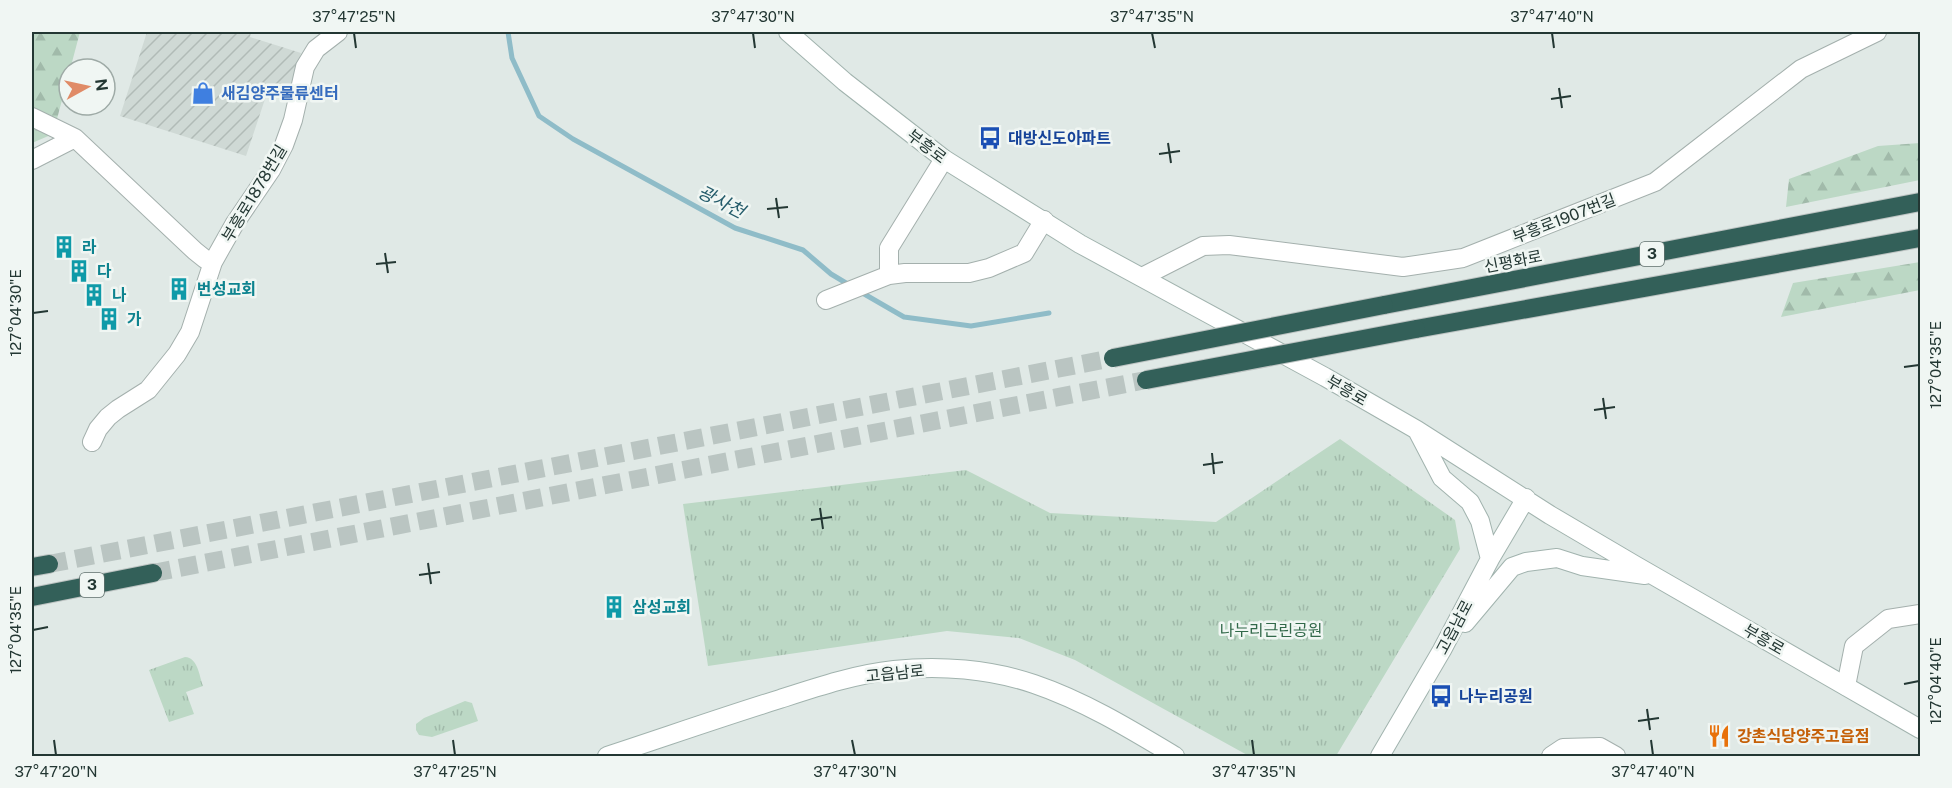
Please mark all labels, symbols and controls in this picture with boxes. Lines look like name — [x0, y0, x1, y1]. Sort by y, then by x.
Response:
text: 37°47'25"N — [312, 8, 396, 25]
text: 37°47'30"N — [711, 8, 795, 25]
text: 37°47'35"N — [1110, 8, 1194, 25]
text: 37°47'40"N — [1510, 8, 1594, 25]
north arrow — [57, 57, 117, 117]
text: N — [91, 77, 112, 93]
shop icon: 새김양주물류센터 — [190, 80, 216, 106]
place label: 새김양주물류센터 — [221, 84, 339, 103]
bus stop icon: 대방신도아파트 — [977, 125, 1003, 151]
street label: 부흥로 — [903, 126, 950, 167]
place label: 대방신도아파트 — [1008, 129, 1111, 148]
street label: 부흥로1878번길 — [218, 141, 291, 245]
water label: 광사천 — [694, 181, 750, 223]
street label: 부흥로1907번길 — [1510, 190, 1619, 247]
building icon: 라 — [51, 234, 77, 260]
place label: 라 — [82, 238, 97, 257]
road number: 3 — [1640, 242, 1664, 266]
street label: 신평화로 — [1482, 246, 1544, 276]
building icon: 다 — [66, 258, 92, 284]
place label: 다 — [97, 262, 112, 281]
text: 127°04'30"E — [7, 269, 24, 357]
building icon: 번성교회 — [166, 276, 192, 302]
place label: 번성교회 — [197, 280, 256, 299]
building icon: 나 — [81, 282, 107, 308]
place label: 나 — [112, 286, 127, 305]
building icon: 가 — [96, 306, 122, 332]
place label: 가 — [127, 310, 142, 329]
text: 127°04'35"E — [1927, 321, 1944, 409]
street label: 부흥로 — [1323, 371, 1371, 410]
road number: 3 — [80, 573, 104, 597]
text: 127°04'35"E — [7, 586, 24, 674]
building icon: 삼성교회 — [601, 594, 627, 620]
street label: 고읍남로 — [1432, 597, 1477, 658]
place label: 삼성교회 — [632, 598, 691, 617]
street label: 부흥로 — [1740, 620, 1788, 659]
park label: 나누리근린공원 — [1219, 621, 1323, 640]
text: 127°04'40"E — [1927, 637, 1944, 725]
street label: 고읍남로 — [865, 661, 926, 686]
bus stop icon: 나누리공원 — [1428, 683, 1454, 709]
place label: 나누리공원 — [1459, 687, 1533, 706]
restaurant icon: 강촌식당양주고읍점 — [1706, 723, 1732, 749]
place label: 강촌식당양주고읍점 — [1737, 727, 1869, 746]
text: 37°47'20"N — [14, 763, 98, 780]
text: 37°47'25"N — [413, 763, 497, 780]
text: 37°47'30"N — [813, 763, 897, 780]
text: 37°47'35"N — [1212, 763, 1296, 780]
text: 37°47'40"N — [1611, 763, 1695, 780]

